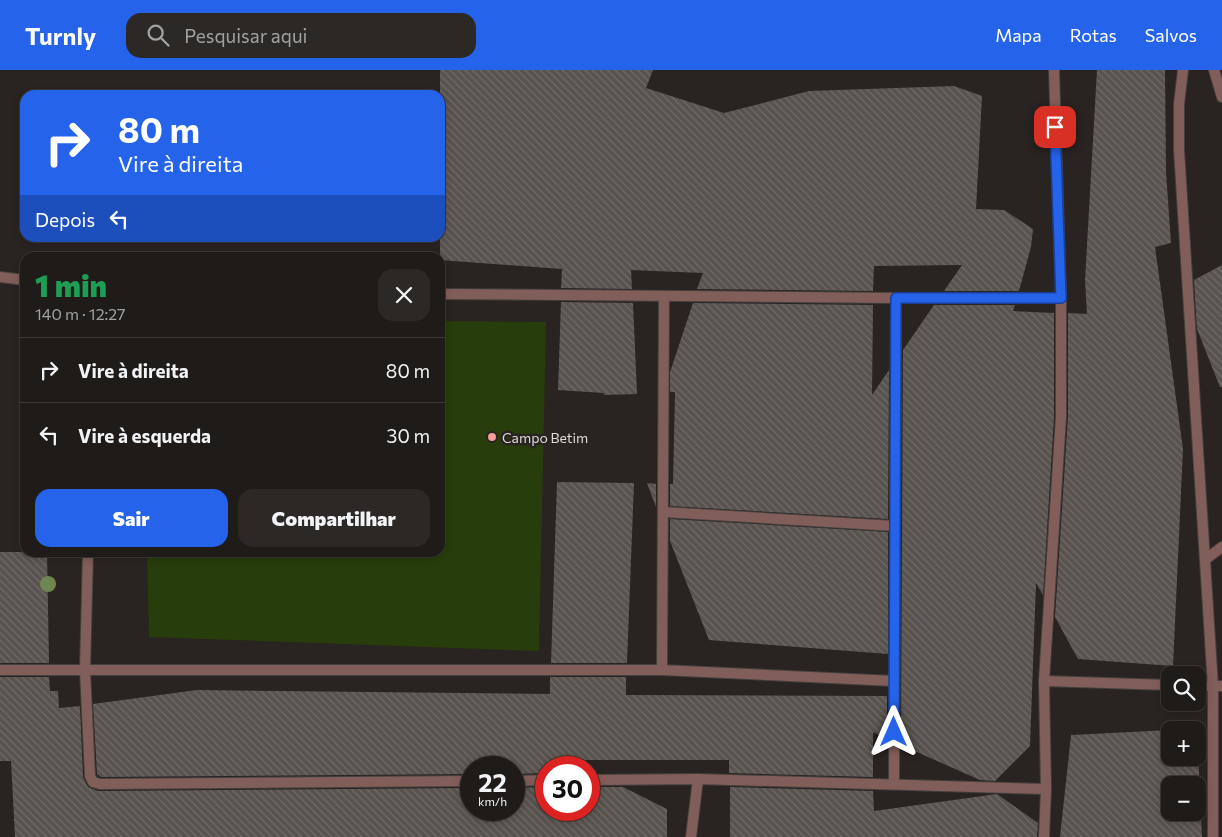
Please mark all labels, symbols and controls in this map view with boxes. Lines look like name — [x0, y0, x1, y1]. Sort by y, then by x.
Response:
search box — [126, 13, 476, 58]
text: Turnly — [25, 21, 96, 50]
icon: search — [144, 21, 172, 49]
text: Pesquisar aqui — [184, 24, 307, 47]
text: Mapa — [995, 24, 1042, 46]
text: Rotas — [1070, 24, 1117, 46]
text: Salvos — [1145, 24, 1197, 46]
pin — [1034, 106, 1076, 148]
text: 80 m — [118, 107, 200, 150]
icon: right — [35, 110, 100, 175]
icon: arrive — [1041, 113, 1069, 141]
text: Vire à direita — [118, 150, 243, 177]
icon: left — [105, 205, 133, 233]
text: Depois — [35, 208, 95, 231]
text: 1 min — [35, 266, 107, 303]
button: close — [378, 269, 430, 321]
text: 140 m · 12:27 — [35, 304, 126, 323]
icon: right — [35, 356, 63, 384]
text: Vire à direita — [78, 359, 189, 382]
text: 80 m — [386, 359, 430, 382]
icon: left — [35, 421, 63, 449]
text: Vire à esquerda — [78, 424, 211, 447]
text: 30 m — [387, 424, 430, 447]
place label: Campo Betim — [502, 429, 588, 446]
marker: Campo Betim — [486, 431, 498, 443]
button: Sair — [35, 489, 228, 547]
button: Compartilhar — [238, 489, 430, 547]
map controls — [1161, 666, 1206, 821]
button: search — [1161, 666, 1206, 711]
position arrow — [867, 705, 919, 757]
button: + — [1161, 721, 1206, 766]
speed limit sign: 30 — [535, 756, 600, 821]
text: 22 — [478, 767, 507, 797]
button: − — [1161, 776, 1206, 821]
text: km/h — [478, 794, 507, 808]

